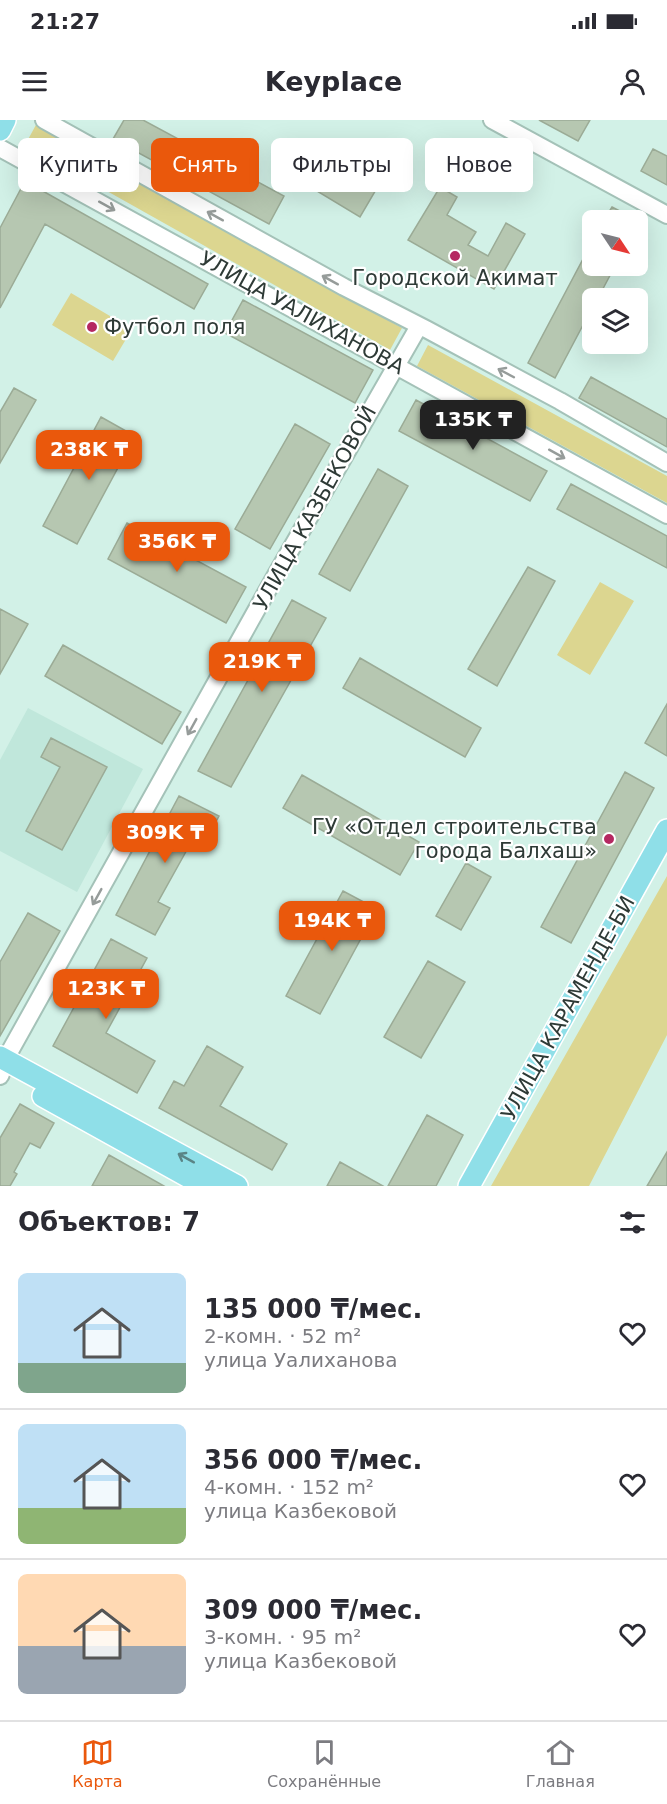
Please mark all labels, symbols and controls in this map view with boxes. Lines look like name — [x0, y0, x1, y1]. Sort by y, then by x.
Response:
text: 21:27 — [30, 9, 100, 34]
icon: menu — [18, 65, 51, 98]
icon: person — [616, 65, 649, 98]
text: Keyplace — [265, 66, 402, 97]
chip: Купить — [18, 138, 139, 192]
chip: Снять — [151, 138, 259, 192]
chip: Фильтры — [271, 138, 413, 192]
chip: Новое — [425, 138, 533, 192]
one-way arrow — [97, 201, 115, 212]
one-way arrow — [207, 210, 224, 222]
north arrow — [582, 210, 648, 276]
map controls — [582, 210, 648, 354]
street label: УЛИЦА УАЛИХАНОВА — [196, 247, 409, 380]
marker: Городской Акимат — [448, 249, 462, 263]
place label: Городской Акимат — [352, 266, 558, 290]
one-way arrow — [322, 274, 339, 286]
button: layers — [582, 288, 648, 354]
place label: Футбол поля — [104, 315, 245, 339]
marker: Футбол поля — [85, 320, 99, 334]
one-way arrow — [498, 367, 516, 378]
pin: 135K ₸ — [424, 400, 522, 451]
street label: УЛИЦА КАЗБЕКОВОЙ — [248, 401, 381, 614]
text: 135K ₸ — [434, 407, 512, 431]
pin: 238K ₸ — [40, 430, 138, 481]
text: 238K ₸ — [50, 437, 128, 461]
one-way arrow — [548, 448, 565, 460]
pin: 356K ₸ — [128, 522, 226, 573]
text: 356K ₸ — [138, 529, 216, 553]
pin: 219K ₸ — [213, 642, 311, 693]
text: 219K ₸ — [223, 649, 301, 673]
one-way arrow — [186, 718, 198, 735]
pin: 309K ₸ — [116, 813, 214, 864]
place label: ГУ «Отдел строительства города Балхаш» — [312, 815, 597, 863]
text: 309K ₸ — [126, 820, 204, 844]
marker: ГУ «Отдел строительства города Балхаш» — [602, 832, 616, 846]
one-way arrow — [91, 888, 103, 905]
street label: УЛИЦА КАРАМЕНДЕ-БИ — [496, 892, 640, 1124]
pin: 194K ₸ — [283, 901, 381, 952]
text: 194K ₸ — [293, 908, 371, 932]
pin: 123K ₸ — [57, 969, 155, 1020]
text: 123K ₸ — [67, 976, 145, 1000]
one-way arrow — [177, 1152, 195, 1163]
icon: filters — [616, 1206, 649, 1239]
text: Объектов: 7 — [18, 1207, 200, 1237]
text: 135 000 ₸/мес. — [204, 1294, 422, 1324]
icon: home — [66, 1297, 138, 1369]
icon: heart — [616, 1317, 649, 1350]
text: 2-комн. · 52 m² — [204, 1324, 361, 1348]
text: улица Уалиханова — [204, 1348, 398, 1372]
text: 356 000 ₸/мес. — [204, 1445, 422, 1475]
icon: home — [66, 1448, 138, 1520]
icon: heart — [616, 1468, 649, 1501]
text: 4-комн. · 152 m² — [204, 1475, 374, 1499]
text: улица Казбековой — [204, 1499, 397, 1523]
text: 309 000 ₸/мес. — [204, 1595, 422, 1625]
icon: home — [66, 1598, 138, 1670]
icon: heart — [616, 1618, 649, 1651]
text: 3-комн. · 95 m² — [204, 1625, 361, 1649]
text: улица Казбековой — [204, 1649, 397, 1673]
tab: Карта — [72, 1736, 123, 1791]
tab: Сохранённые — [267, 1736, 381, 1791]
tab: Главная — [526, 1736, 595, 1791]

